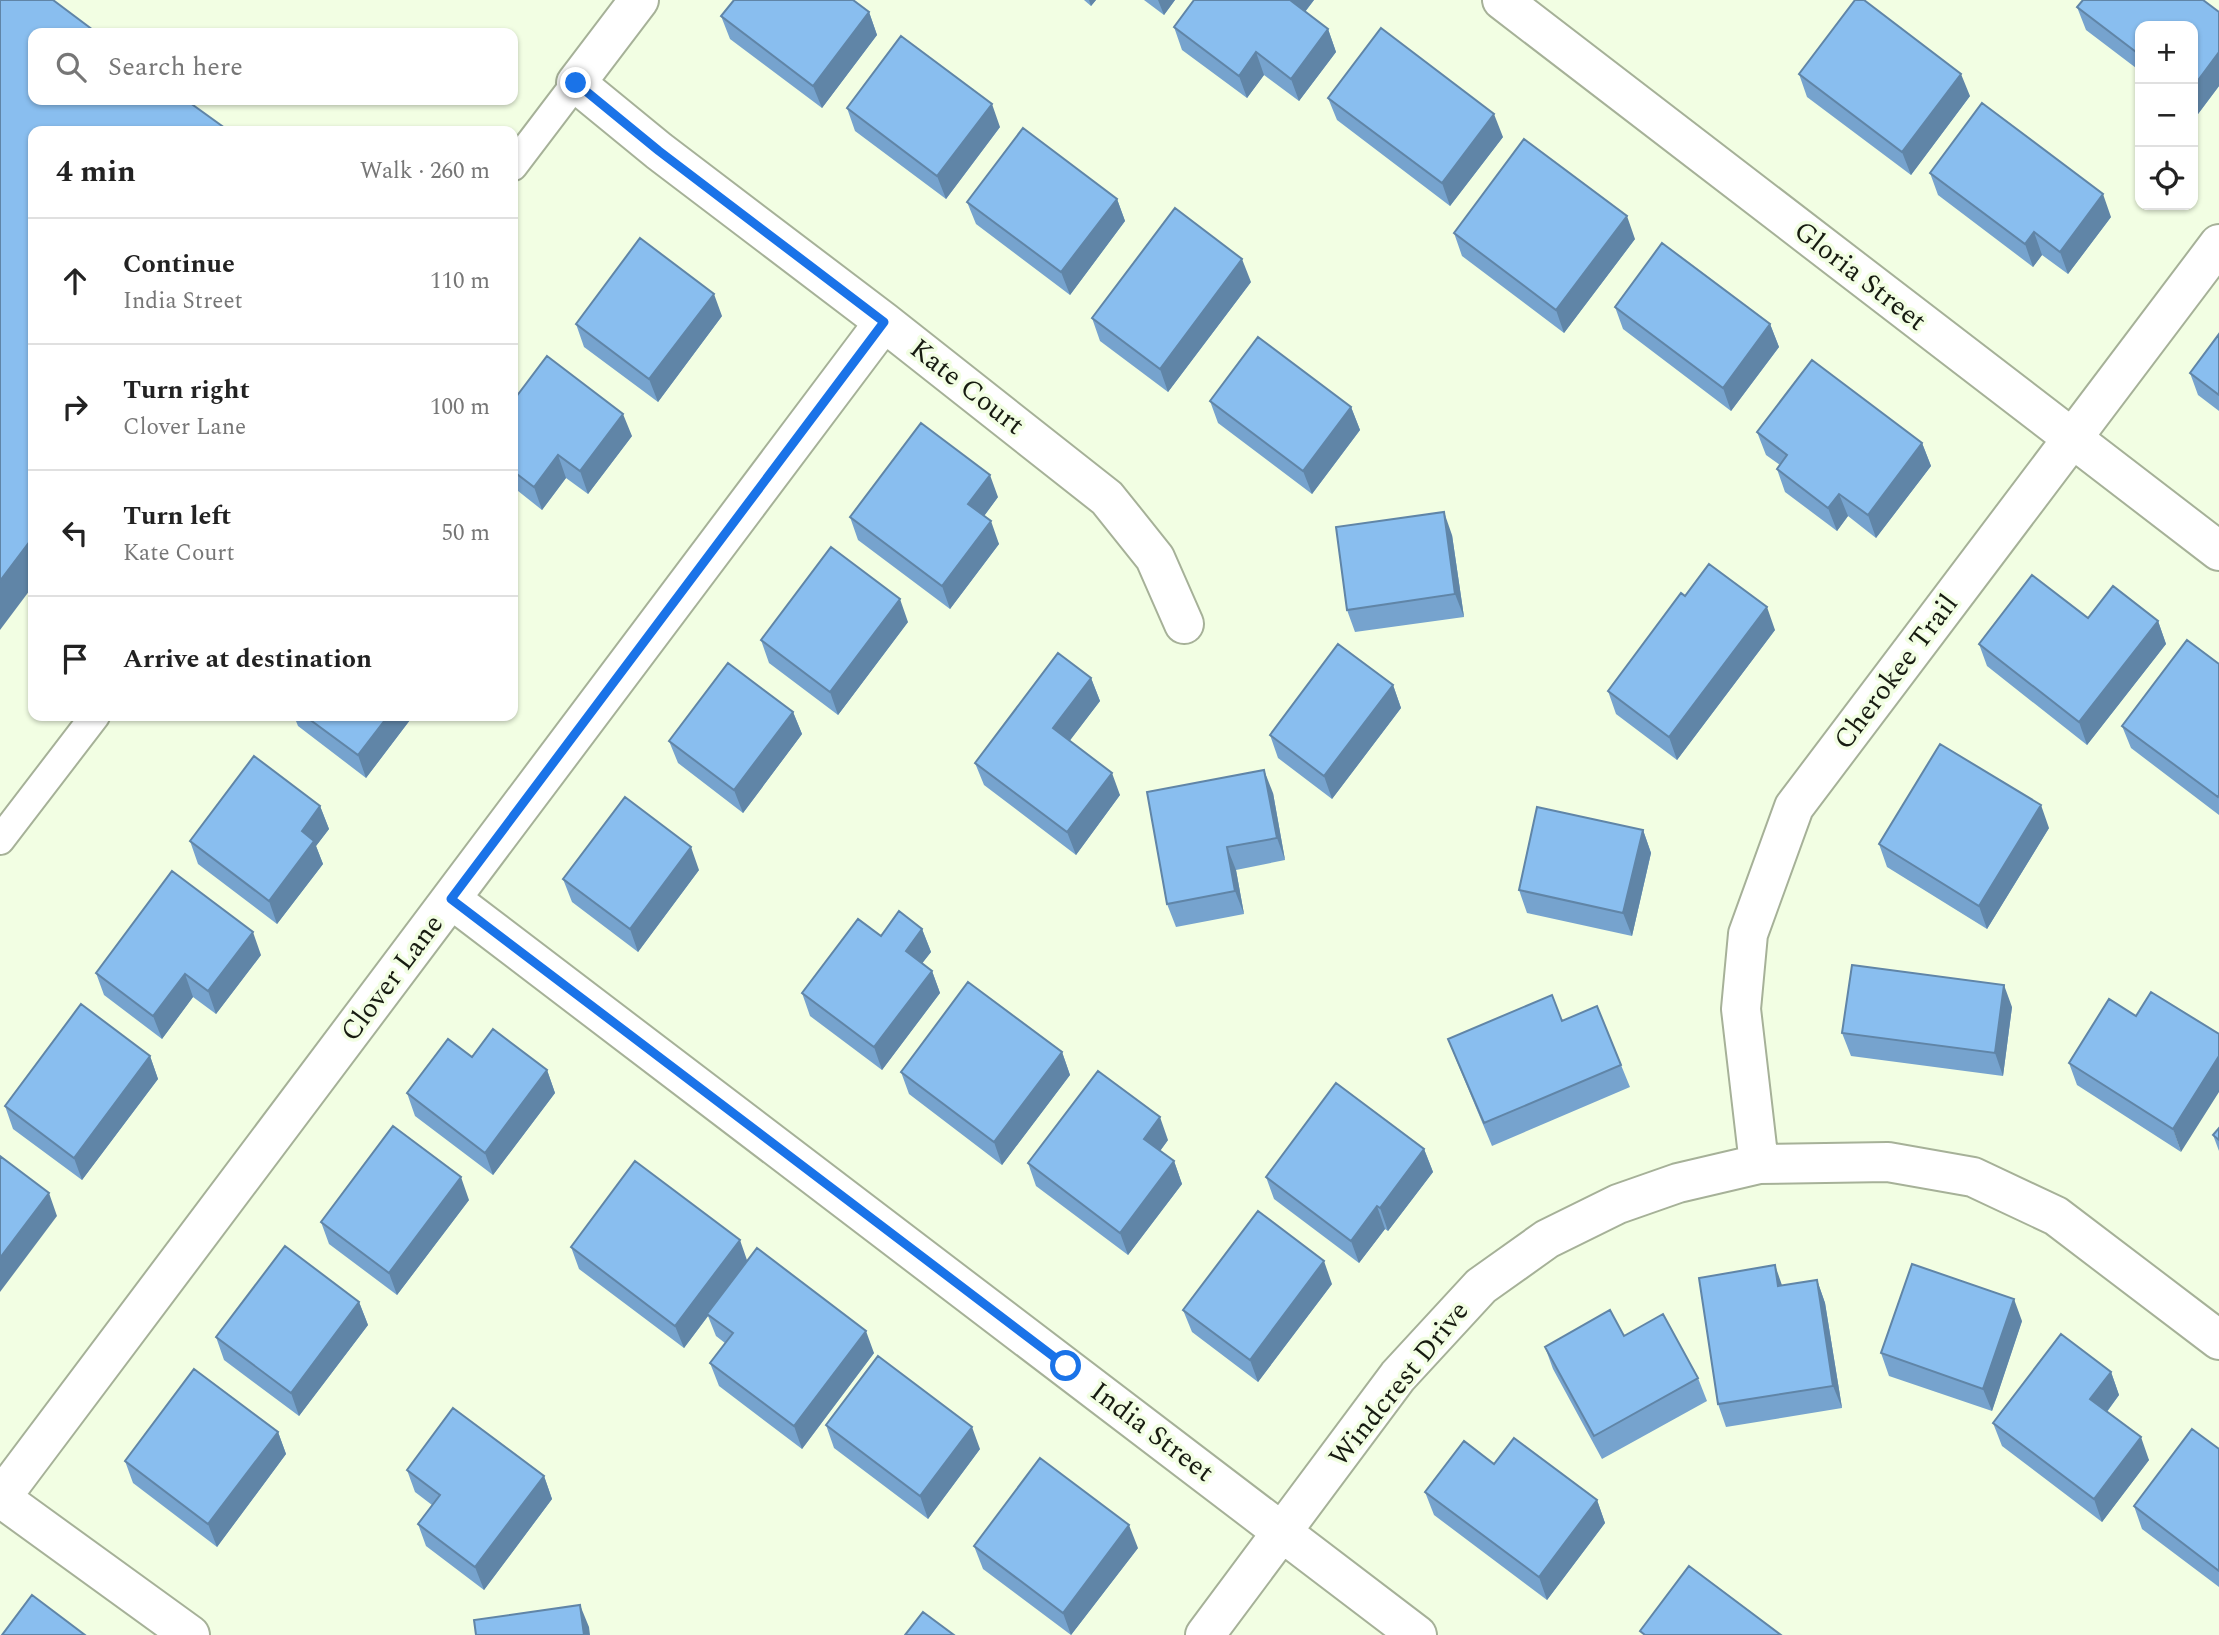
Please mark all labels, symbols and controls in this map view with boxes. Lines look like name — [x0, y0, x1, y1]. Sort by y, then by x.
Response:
map controls — [2135, 21, 2198, 210]
button: + — [2135, 21, 2198, 84]
search box — [28, 28, 518, 105]
text: Search here — [108, 47, 243, 87]
icon: search — [52, 48, 90, 86]
route end — [560, 67, 591, 98]
button: − — [2135, 84, 2198, 147]
button: locate — [2135, 147, 2198, 210]
text: 4 min — [56, 149, 136, 195]
text: Walk · 260 m — [360, 154, 490, 189]
street label: Gloria Street — [1784, 210, 1936, 342]
text: Continue — [123, 244, 235, 284]
icon: ahead — [56, 262, 94, 300]
text: 110 m — [430, 264, 490, 299]
text: India Street — [123, 284, 243, 319]
street label: Kate Court — [900, 328, 1034, 446]
text: Turn right — [123, 370, 250, 410]
icon: right — [56, 388, 94, 426]
text: 100 m — [430, 390, 490, 425]
text: Clover Lane — [123, 410, 246, 445]
text: Turn left — [123, 496, 231, 536]
icon: left — [56, 514, 94, 552]
text: 50 m — [441, 516, 490, 551]
text: Kate Court — [123, 536, 235, 571]
street label: Cherokee Trail — [1823, 585, 1969, 759]
text: Arrive at destination — [123, 639, 372, 679]
icon: arrive — [56, 640, 94, 678]
street label: Clover Lane — [330, 905, 454, 1051]
street label: Windcrest Drive — [1318, 1291, 1480, 1477]
route start — [1050, 1350, 1081, 1381]
street label: India Street — [1081, 1371, 1223, 1493]

